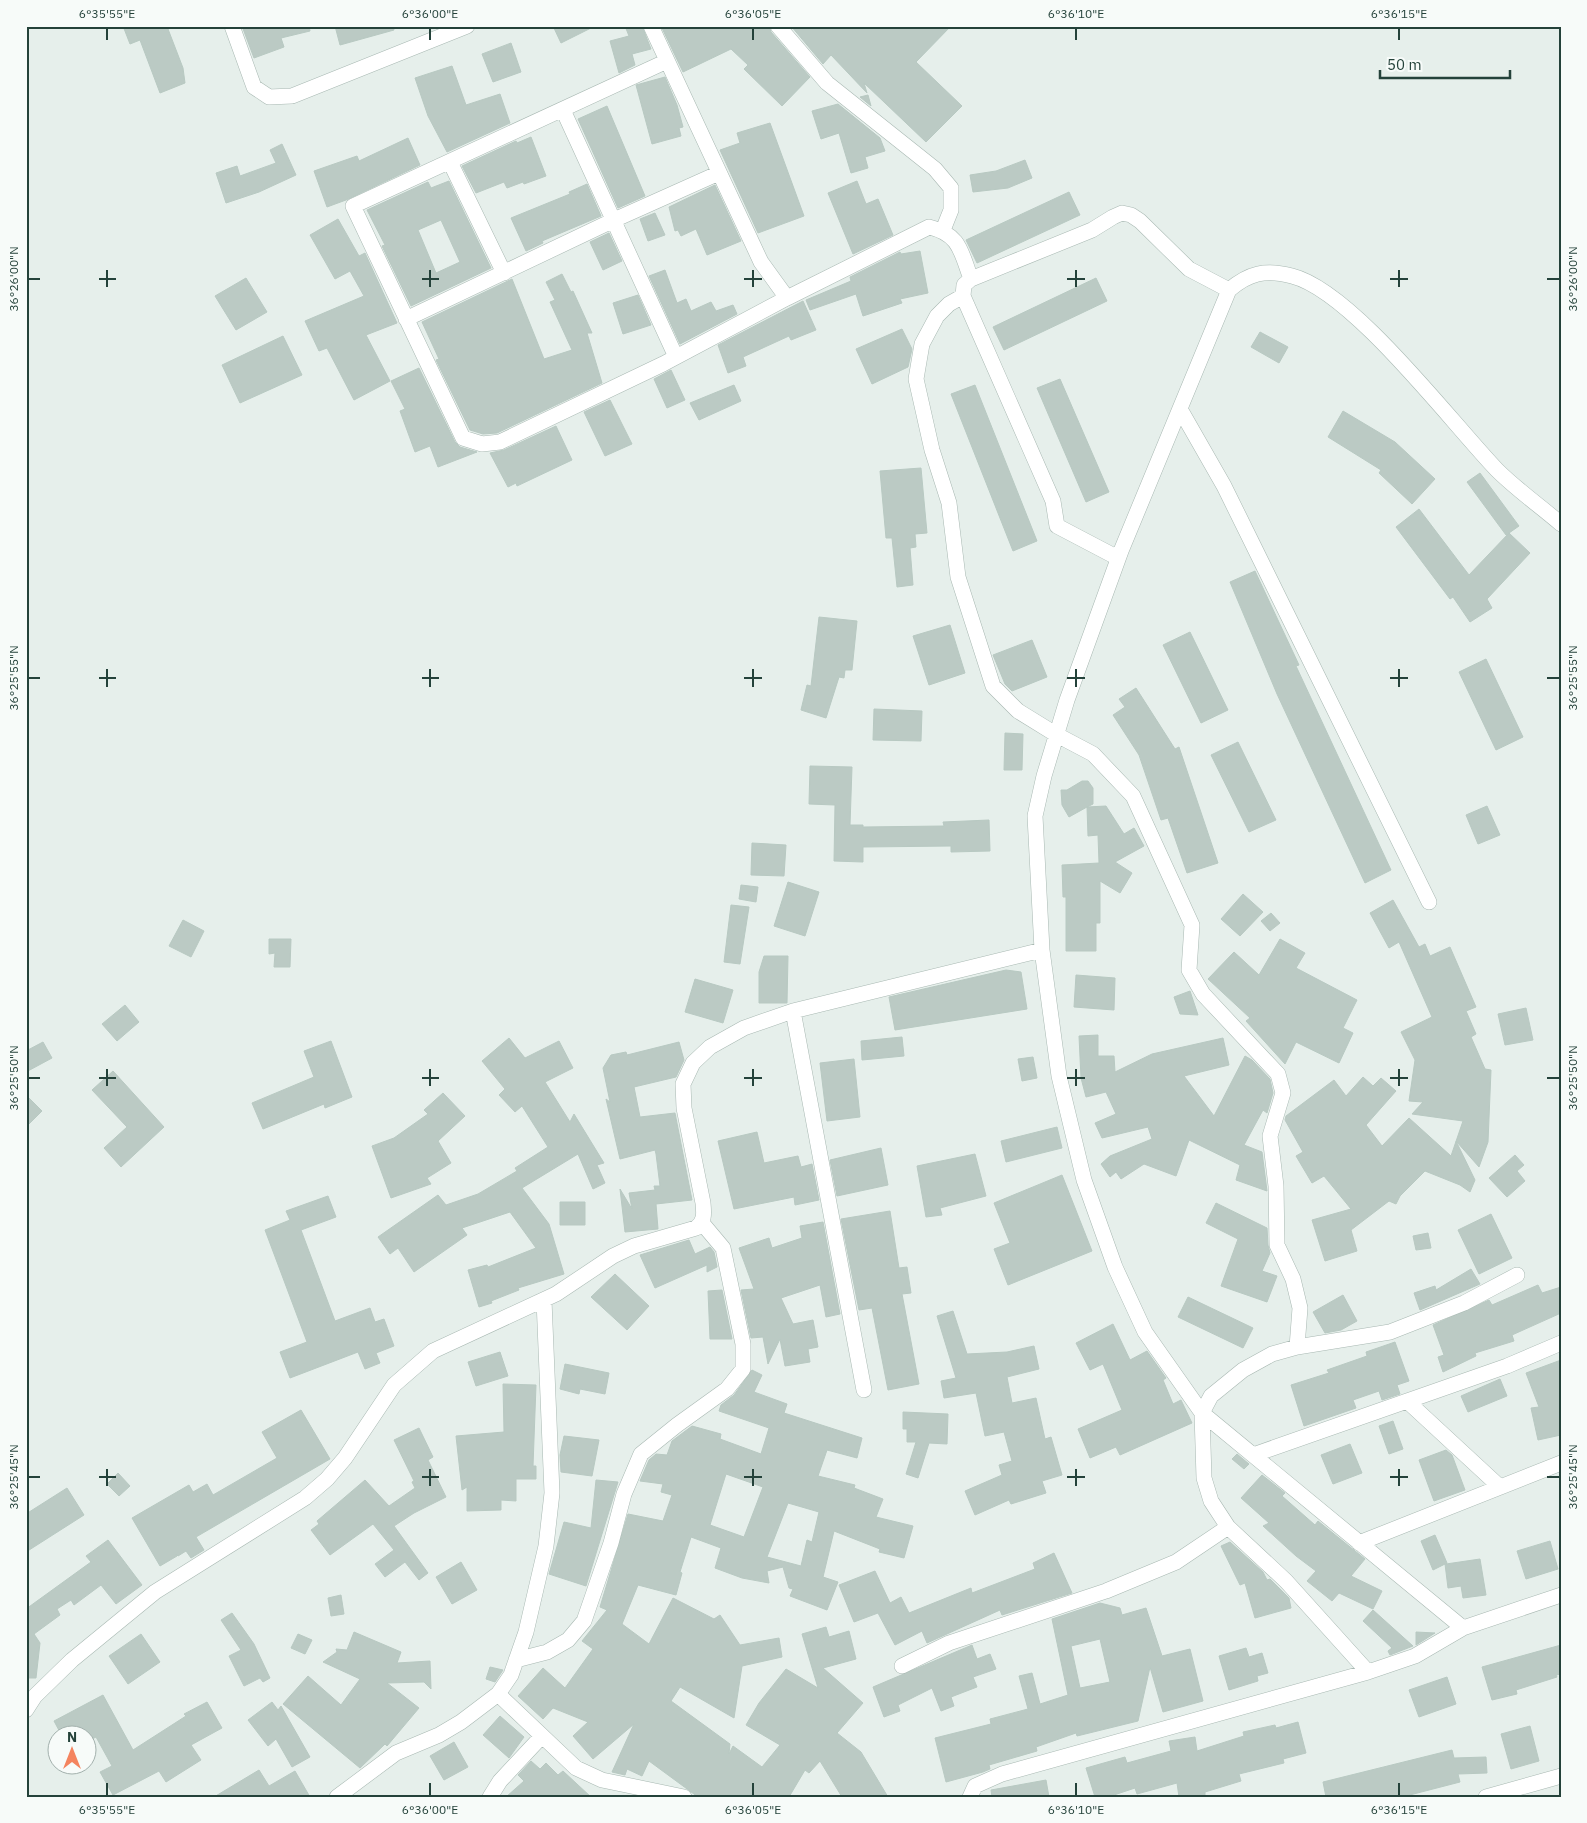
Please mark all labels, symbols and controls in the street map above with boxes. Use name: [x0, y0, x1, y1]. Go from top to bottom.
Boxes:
text: 6°35'55"E: [79, 6, 135, 21]
text: 6°36'00"E: [402, 6, 458, 21]
text: 6°36'05"E: [725, 6, 781, 21]
text: 6°36'10"E: [1048, 6, 1104, 21]
text: 6°36'15"E: [1371, 6, 1427, 21]
scale bar: [1380, 48, 1510, 80]
text: 50 m: [1387, 55, 1422, 74]
text: 36°26'00"N: [6, 246, 21, 312]
text: 36°26'00"N: [1565, 246, 1580, 312]
text: 36°25'55"N: [6, 645, 21, 711]
text: 36°25'55"N: [1565, 645, 1580, 711]
text: 36°25'50"N: [6, 1045, 21, 1111]
text: 36°25'50"N: [1565, 1045, 1580, 1111]
text: 36°25'45"N: [6, 1444, 21, 1510]
text: 36°25'45"N: [1565, 1444, 1580, 1510]
north arrow: [48, 1726, 98, 1776]
text: N: [67, 1728, 77, 1746]
text: 6°35'55"E: [79, 1802, 135, 1817]
text: 6°36'00"E: [402, 1802, 458, 1817]
text: 6°36'05"E: [725, 1802, 781, 1817]
text: 6°36'10"E: [1048, 1802, 1104, 1817]
text: 6°36'15"E: [1371, 1802, 1427, 1817]

